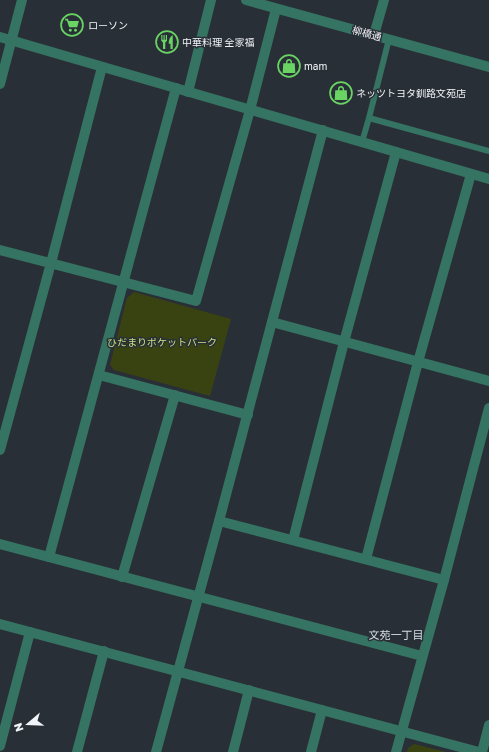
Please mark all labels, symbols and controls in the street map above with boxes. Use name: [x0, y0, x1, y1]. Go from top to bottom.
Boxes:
supermarket icon: ローソン: [59, 12, 85, 38]
place label: ローソン: [88, 19, 128, 31]
street label: 柳橋通: [351, 23, 383, 43]
restaurant icon: 中華料理 全家福: [154, 29, 180, 55]
place label: 中華料理 全家福: [182, 36, 255, 48]
shop icon: mam: [276, 53, 302, 79]
place label: mam: [304, 60, 328, 72]
shop icon: ネッツトヨタ釧路文苑店: [328, 80, 354, 106]
place label: ネッツトヨタ釧路文苑店: [356, 87, 466, 99]
park label: ひだまりポケットパーク: [107, 336, 217, 348]
district label: 文苑一丁目: [369, 628, 424, 641]
north arrow: [8, 704, 48, 744]
text: N: [11, 721, 26, 733]

